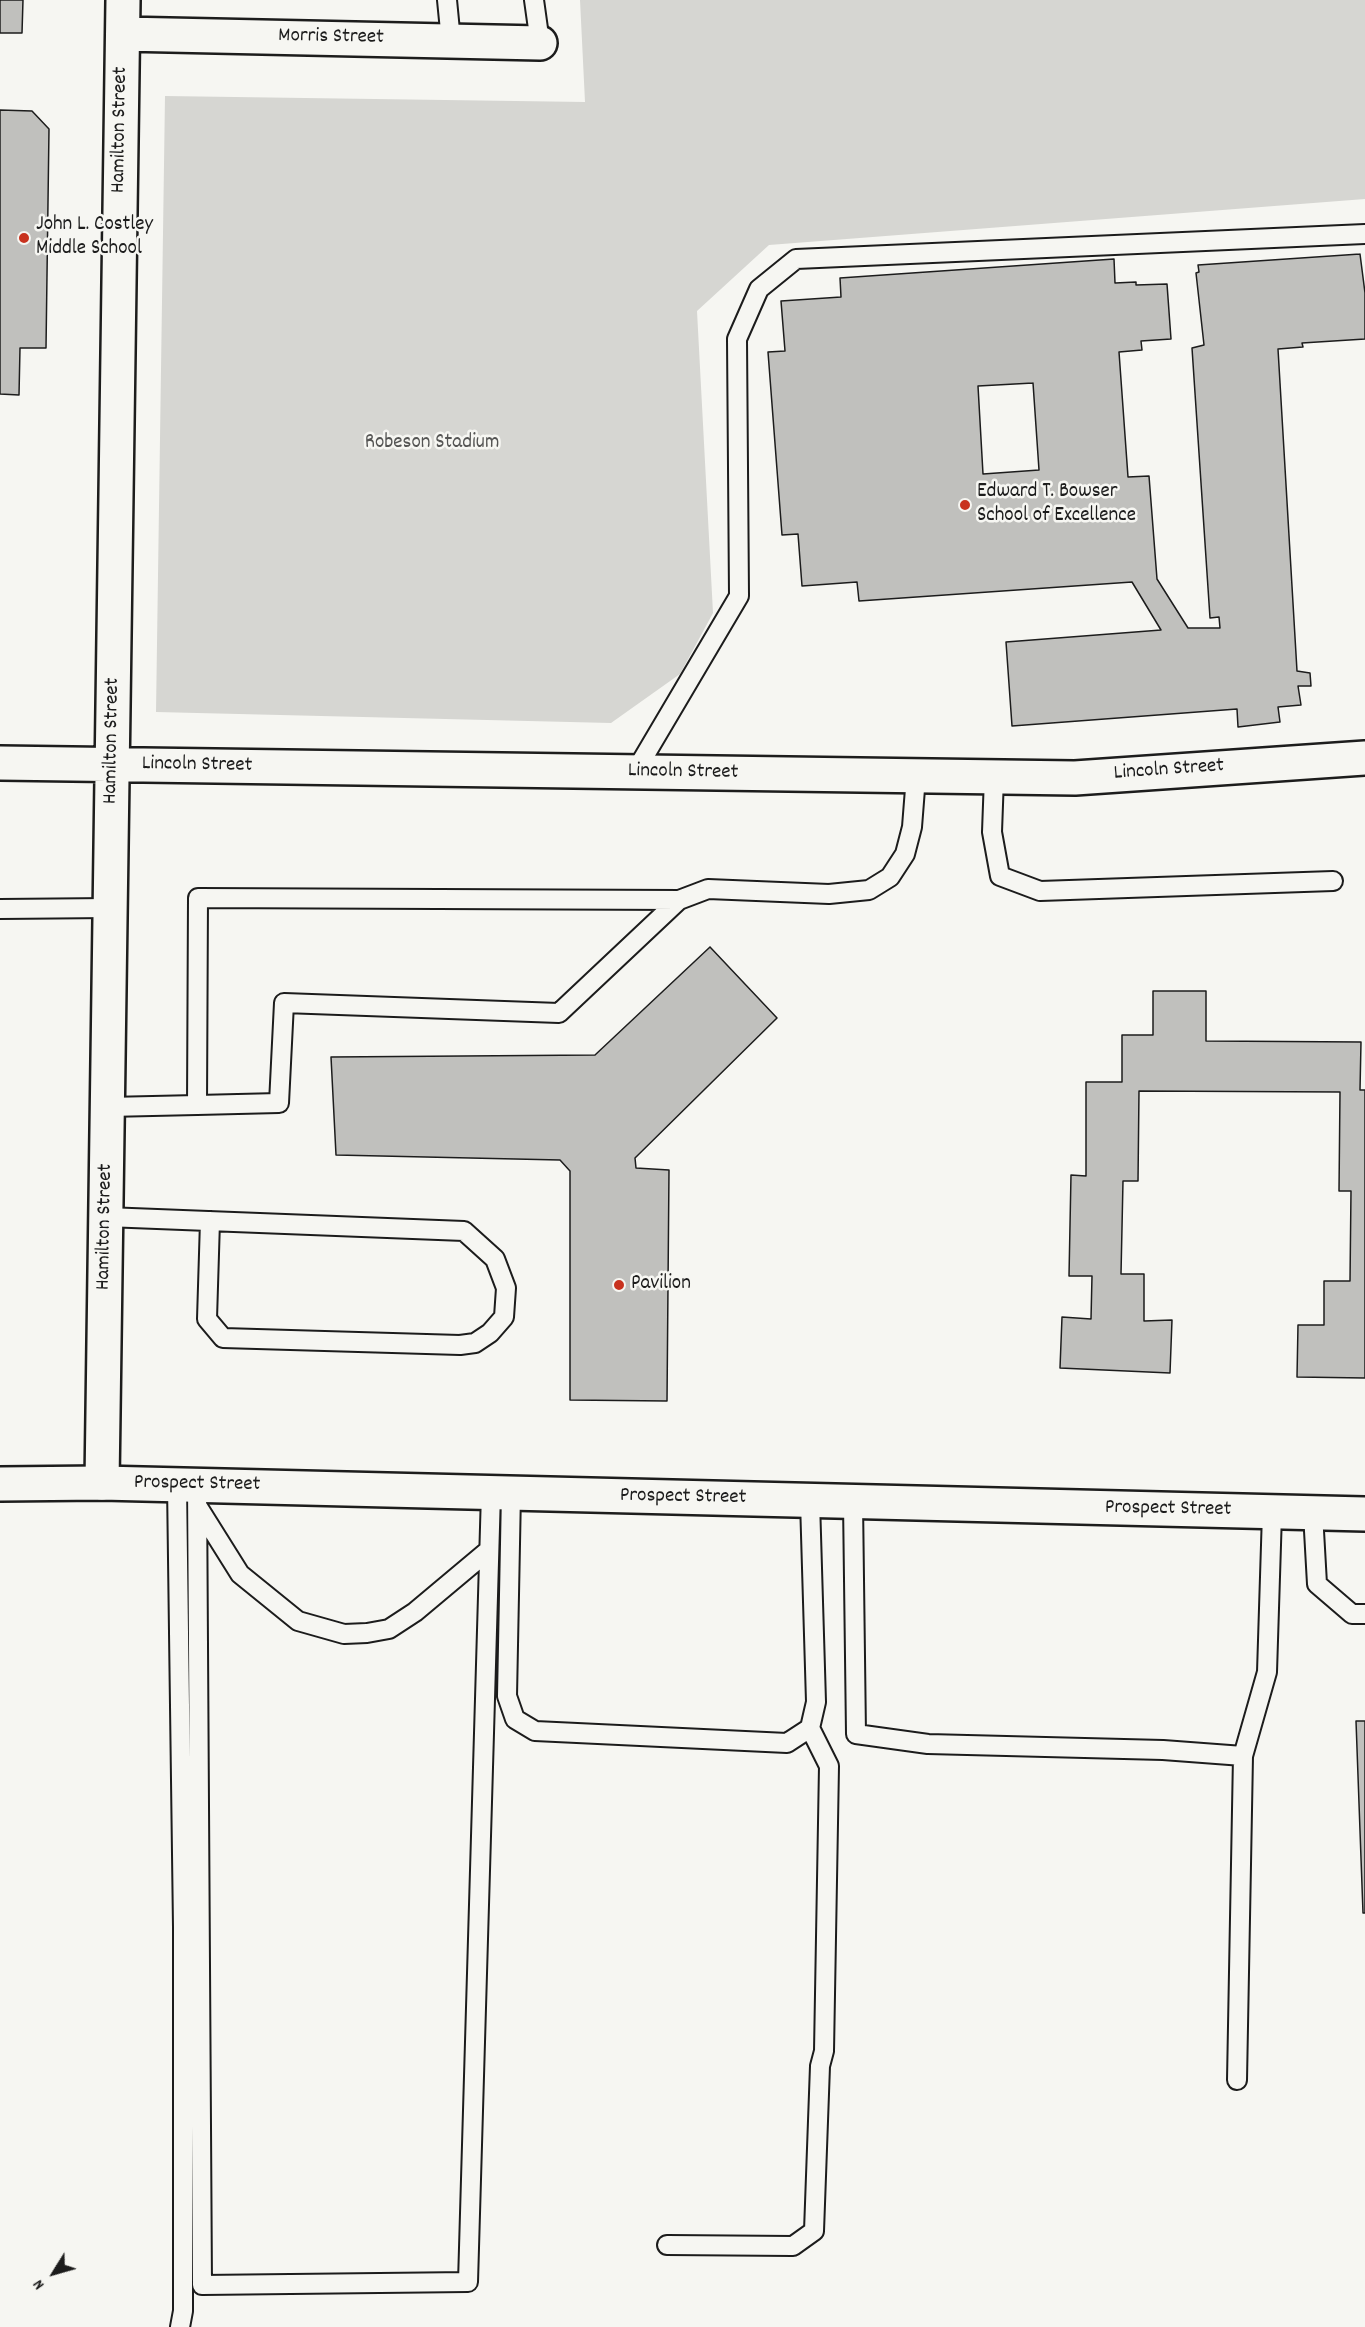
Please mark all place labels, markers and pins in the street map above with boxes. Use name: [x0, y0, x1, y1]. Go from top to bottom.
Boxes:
place label: John L. Costley Middle School: [36, 213, 153, 263]
marker: John L. Costley Middle School: [17, 231, 31, 245]
place label: Edward T. Bowser School of Excellence: [977, 480, 1136, 530]
marker: Edward T. Bowser School of Excellence: [958, 498, 972, 512]
place label: Pavilion: [631, 1272, 691, 1298]
marker: Pavilion: [612, 1278, 626, 1292]

